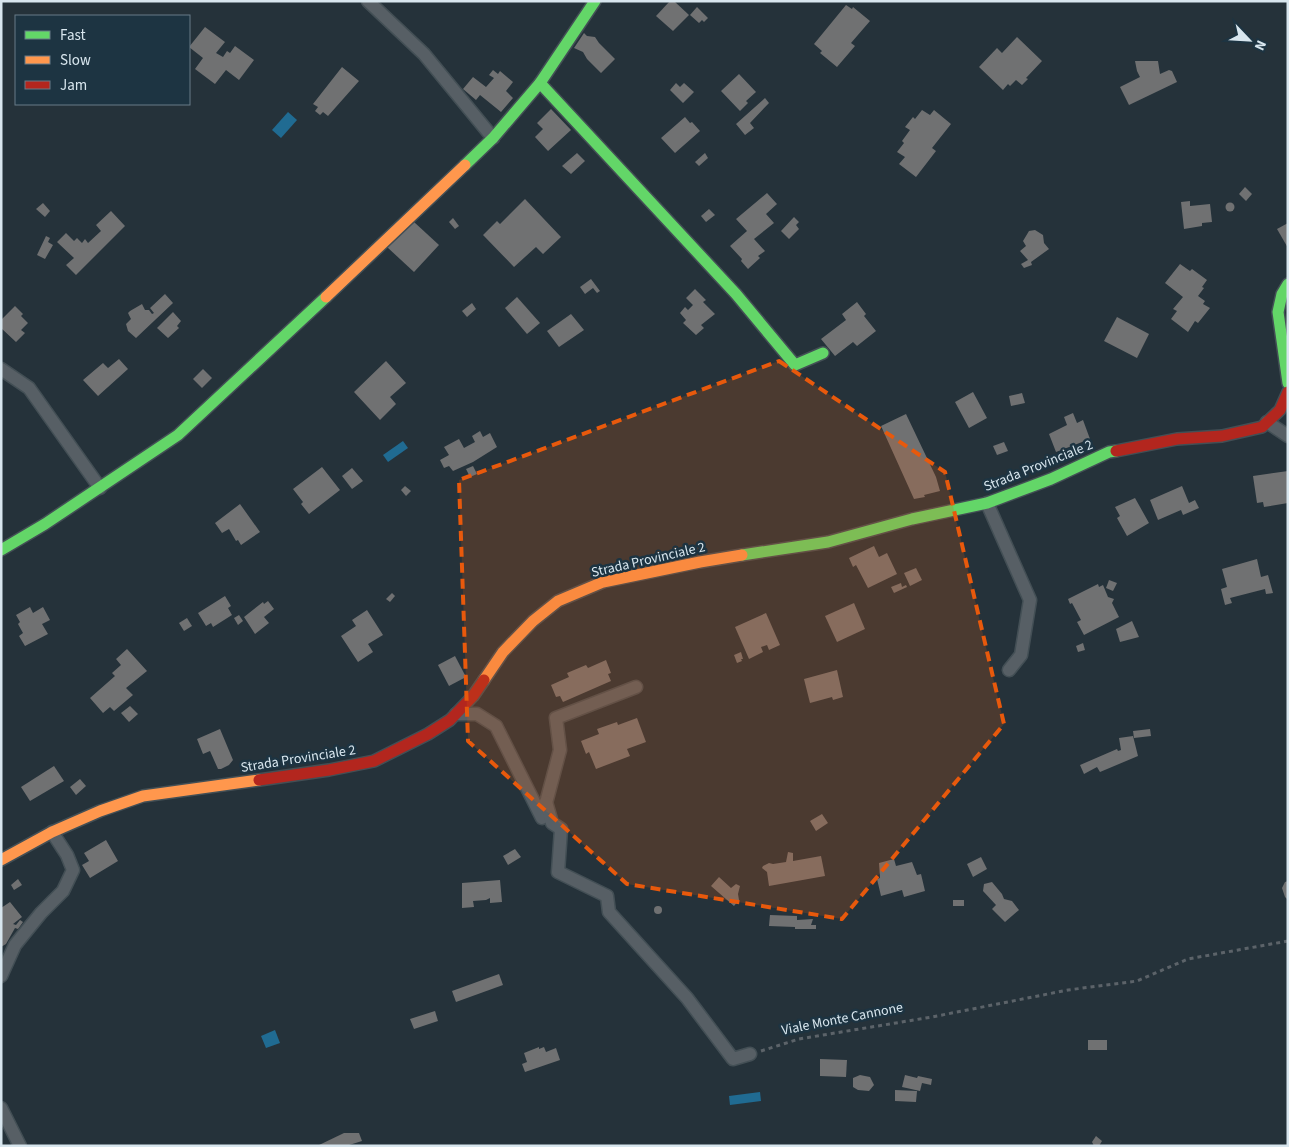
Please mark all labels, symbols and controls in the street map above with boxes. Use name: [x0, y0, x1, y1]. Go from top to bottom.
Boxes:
legend: [15, 15, 190, 105]
north arrow: [1224, 15, 1274, 65]
text: Fast: [60, 25, 86, 46]
text: N: [1249, 37, 1271, 54]
text: Slow: [60, 50, 91, 71]
text: Jam: [60, 75, 87, 96]
street label: Strada Provinciale 2: [981, 435, 1096, 497]
street label: Strada Provinciale 2: [589, 537, 707, 583]
street label: Strada Provinciale 2: [239, 740, 357, 778]
street label: Viale Monte Cannone: [780, 997, 905, 1041]

